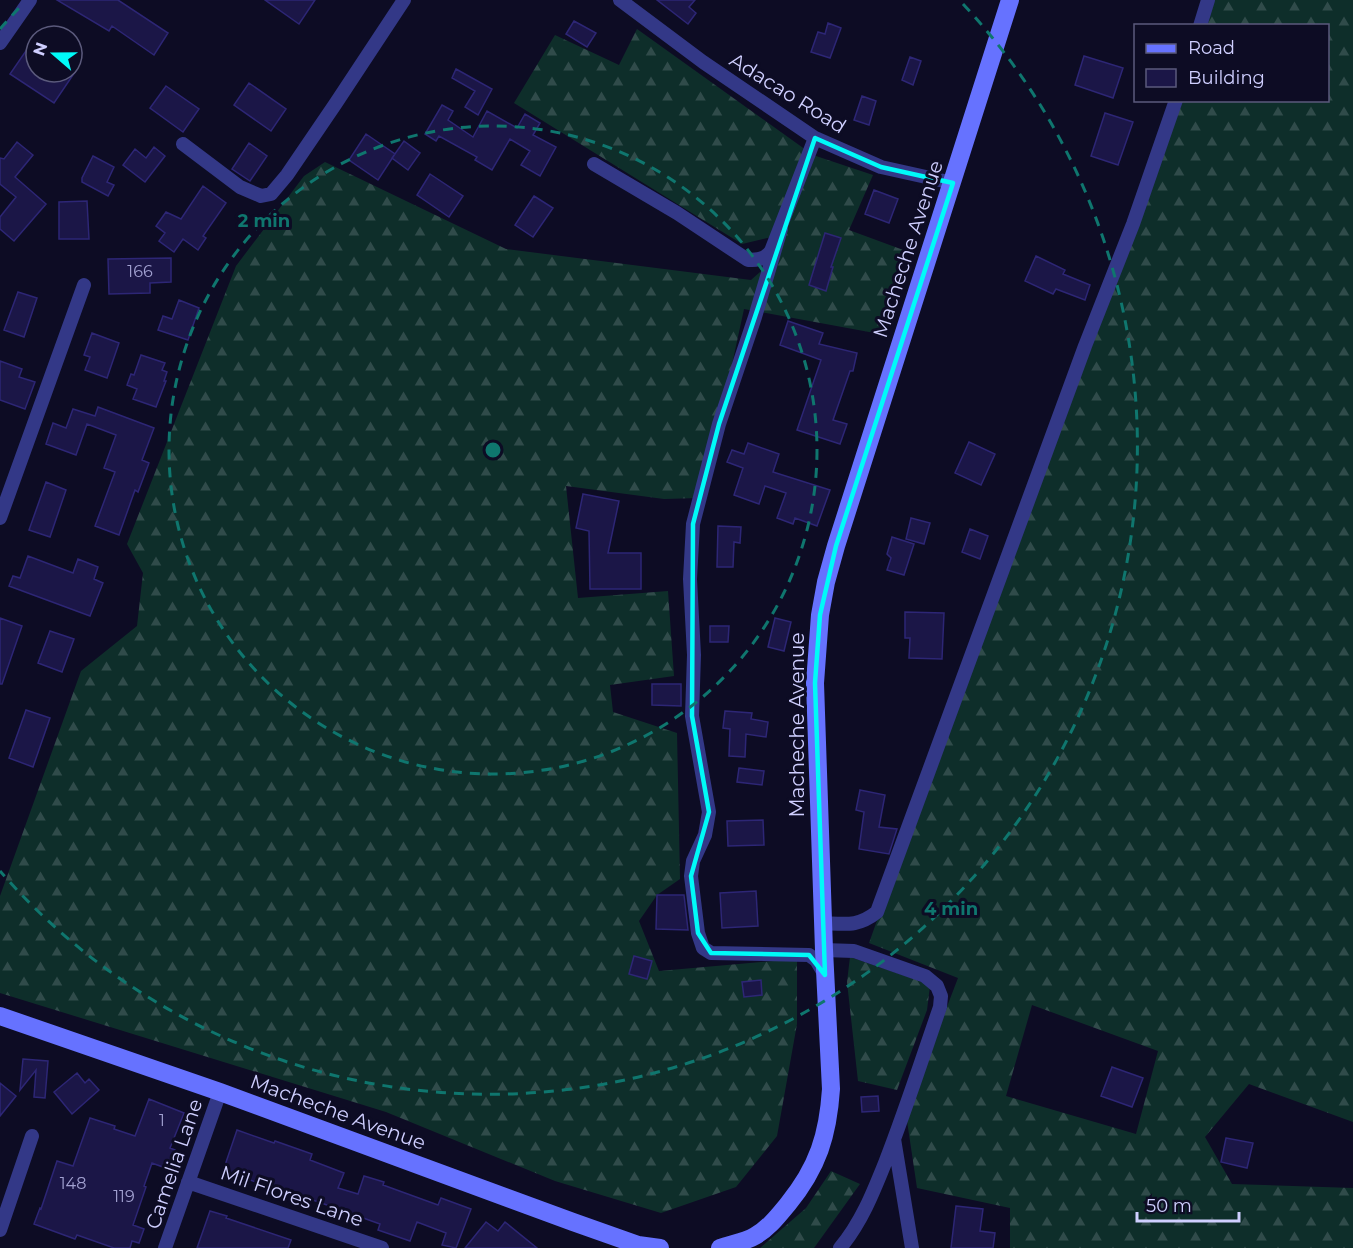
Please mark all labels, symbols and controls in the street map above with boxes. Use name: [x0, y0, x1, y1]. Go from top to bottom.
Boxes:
north arrow: [24, 24, 84, 84]
legend: [1134, 24, 1329, 102]
text: Road: [1188, 37, 1235, 59]
text: N: [29, 40, 52, 58]
street label: Adacao Road: [725, 48, 851, 138]
text: Building: [1188, 67, 1265, 89]
street label: Macheche Avenue: [868, 157, 948, 341]
text: 2 min: [238, 210, 290, 232]
house number: 166: [127, 262, 153, 281]
centre of rings: [483, 440, 503, 460]
street label: Macheche Avenue: [785, 632, 809, 818]
text: 4 min: [924, 898, 978, 920]
street label: Macheche Avenue: [247, 1069, 429, 1155]
street label: Camelia Lane: [140, 1096, 208, 1232]
house number: 1: [159, 1111, 165, 1130]
street label: Mil Flores Lane: [217, 1160, 367, 1232]
house number: 148: [60, 1174, 86, 1193]
scale bar: [1137, 1185, 1239, 1223]
house number: 119: [113, 1187, 135, 1206]
text: 50 m: [1146, 1195, 1192, 1217]

